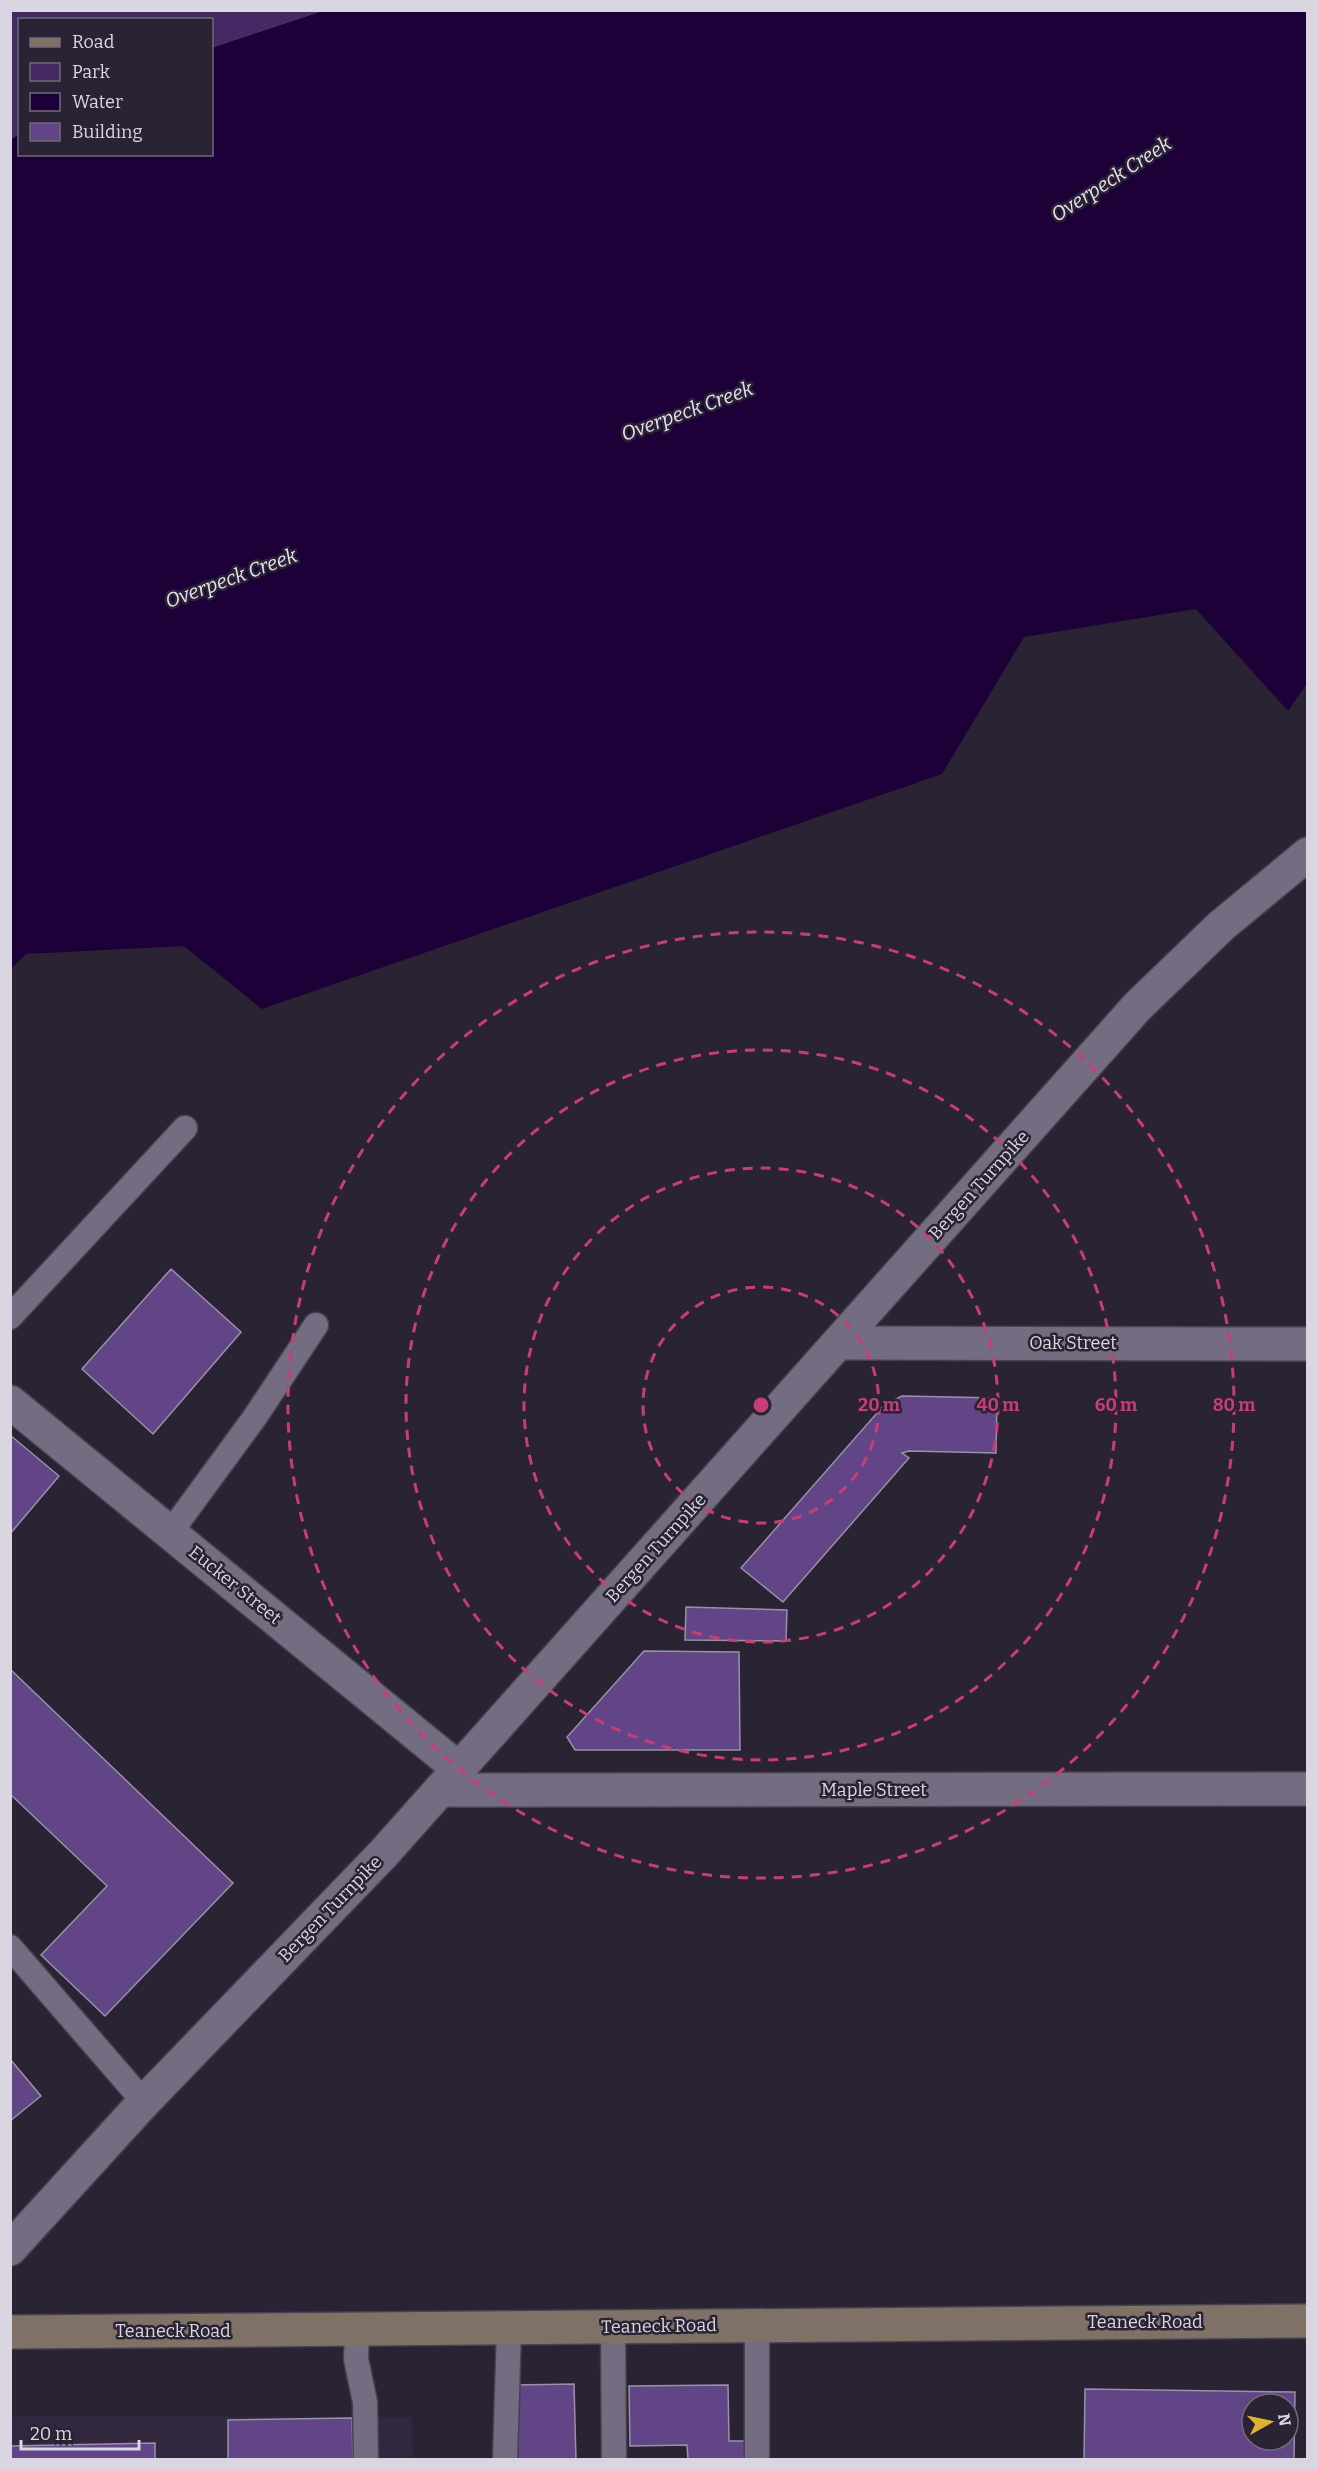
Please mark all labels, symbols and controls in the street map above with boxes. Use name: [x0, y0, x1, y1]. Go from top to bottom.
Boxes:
legend: [18, 18, 213, 156]
text: Road: [72, 31, 115, 53]
text: Park: [72, 61, 111, 83]
text: Water: [72, 91, 123, 113]
text: Building: [72, 121, 143, 143]
water label: Overpeck Creek: [1046, 131, 1176, 227]
water label: Overpeck Creek: [618, 376, 756, 446]
water label: Overpeck Creek: [162, 543, 300, 613]
street label: Bergen Turnpike: [924, 1126, 1034, 1244]
street label: Oak Street: [1029, 1332, 1117, 1354]
text: 20 m: [858, 1394, 900, 1416]
text: 40 m: [977, 1394, 1019, 1416]
text: 60 m: [1095, 1394, 1137, 1416]
text: 80 m: [1213, 1394, 1255, 1416]
centre of rings: [751, 1395, 771, 1415]
street label: Bergen Turnpike: [601, 1489, 711, 1607]
street label: Eucker Street: [184, 1541, 286, 1629]
street label: Maple Street: [821, 1779, 927, 1801]
street label: Bergen Turnpike: [274, 1851, 386, 1967]
street label: Teaneck Road: [1087, 2311, 1203, 2333]
street label: Teaneck Road: [601, 2314, 717, 2338]
street label: Teaneck Road: [115, 2320, 231, 2342]
north arrow: [1240, 2392, 1300, 2452]
text: N: [1274, 2412, 1295, 2427]
scale bar: [21, 2413, 140, 2451]
text: 20 m: [30, 2423, 72, 2445]

